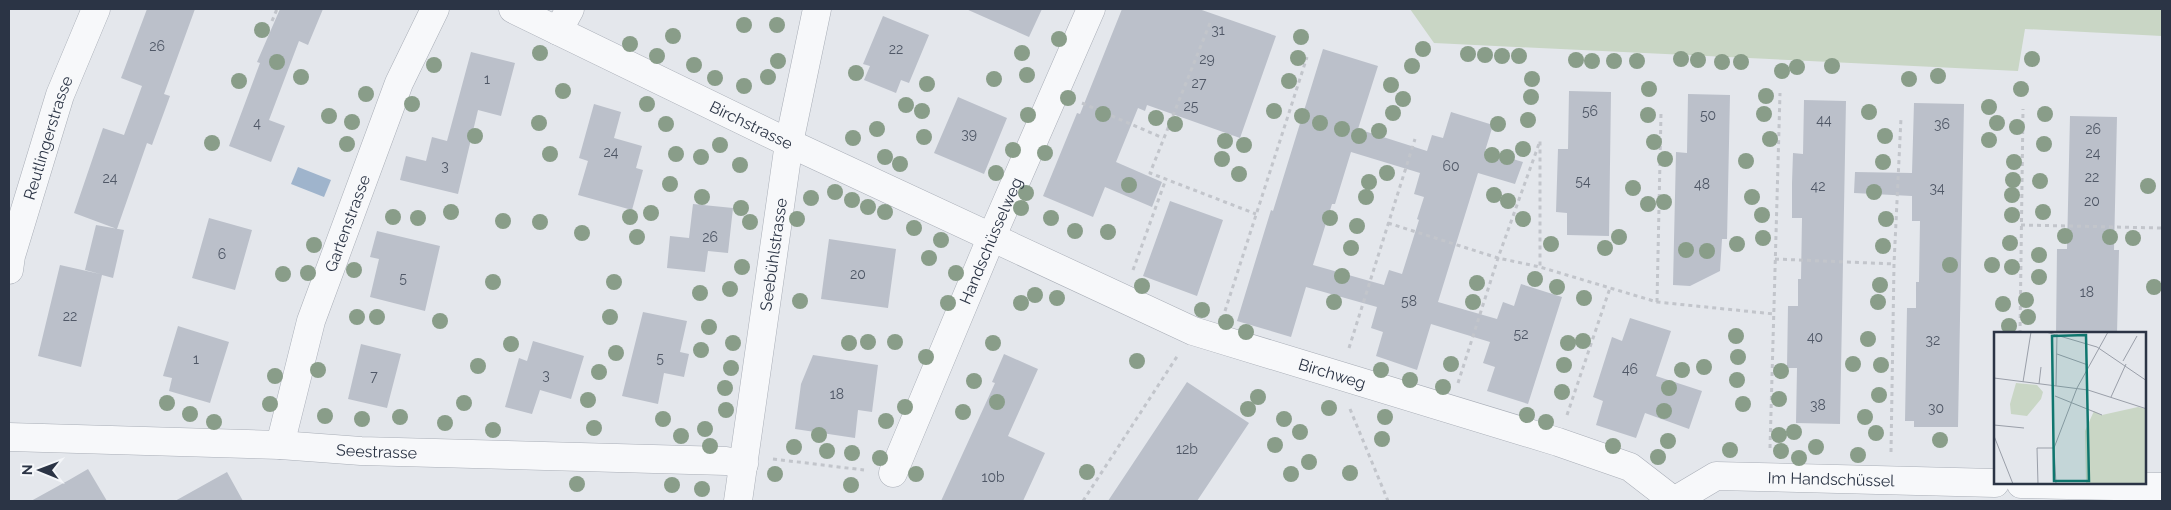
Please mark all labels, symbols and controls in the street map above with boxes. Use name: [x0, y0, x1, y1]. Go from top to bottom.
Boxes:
house number: 31: [1211, 22, 1225, 38]
house number: 26: [149, 38, 165, 54]
house number: 22: [889, 41, 903, 57]
house number: 29: [1199, 51, 1215, 67]
house number: 1: [484, 71, 490, 87]
street label: Reutlingerstrasse: [19, 73, 76, 202]
house number: 27: [1192, 75, 1207, 91]
street label: Birchstrasse: [707, 97, 796, 153]
house number: 25: [1184, 98, 1199, 114]
house number: 56: [1582, 103, 1598, 119]
house number: 50: [1700, 107, 1716, 123]
house number: 44: [1816, 112, 1832, 128]
house number: 4: [253, 115, 261, 131]
house number: 36: [1934, 116, 1950, 132]
house number: 26: [2085, 121, 2101, 137]
house number: 39: [961, 126, 977, 142]
house number: 24: [604, 144, 619, 160]
house number: 24: [2086, 145, 2101, 161]
house number: 3: [441, 158, 449, 174]
house number: 60: [1442, 158, 1460, 174]
house number: 22: [2085, 169, 2099, 185]
house number: 24: [103, 170, 118, 186]
street label: Gartenstrasse: [321, 172, 374, 274]
house number: 54: [1575, 173, 1591, 189]
street label: Handschüsselweg: [955, 174, 1026, 307]
house number: 48: [1694, 176, 1710, 192]
house number: 42: [1811, 178, 1825, 194]
house number: 34: [1929, 180, 1945, 196]
house number: 20: [2084, 193, 2100, 209]
street label: Seebühlstrasse: [756, 197, 791, 312]
house number: 26: [702, 229, 718, 245]
house number: 6: [218, 246, 226, 262]
house number: 20: [850, 266, 866, 282]
house number: 5: [399, 270, 407, 286]
house number: 18: [2080, 284, 2094, 300]
house number: 58: [1401, 293, 1417, 309]
house number: 22: [63, 308, 77, 324]
house number: 52: [1514, 326, 1528, 342]
house number: 40: [1807, 329, 1823, 345]
house number: 32: [1926, 332, 1940, 348]
inset map: [1994, 332, 2146, 485]
house number: 5: [656, 350, 664, 366]
house number: 1: [193, 351, 199, 367]
street label: Birchweg: [1296, 354, 1368, 393]
house number: 46: [1622, 361, 1638, 377]
house number: 3: [542, 367, 550, 383]
house number: 7: [370, 368, 378, 384]
house number: 18: [830, 386, 844, 402]
house number: 38: [1810, 397, 1826, 413]
house number: 30: [1928, 400, 1944, 416]
street label: Seestrasse: [336, 440, 417, 462]
house number: 12b: [1176, 441, 1198, 457]
north arrow: [15, 445, 65, 495]
text: N: [19, 464, 35, 475]
street label: Im Handschüssel: [1767, 468, 1896, 490]
house number: 10b: [981, 469, 1005, 485]

